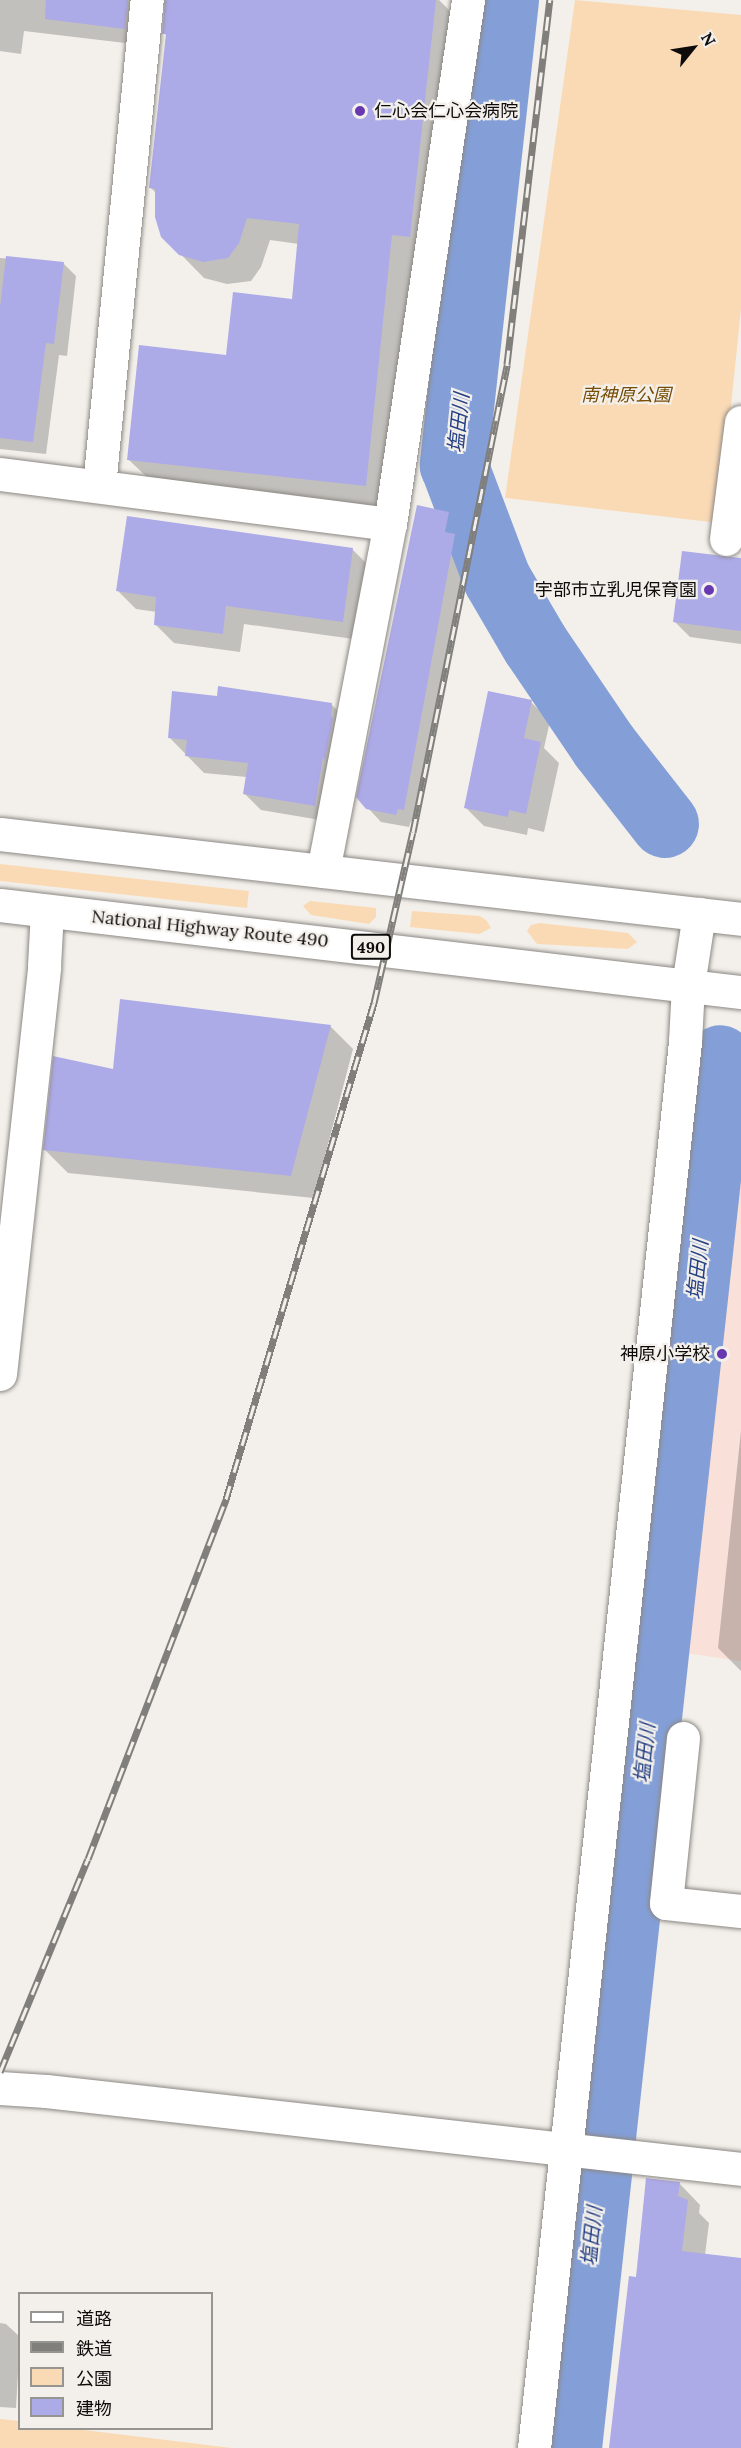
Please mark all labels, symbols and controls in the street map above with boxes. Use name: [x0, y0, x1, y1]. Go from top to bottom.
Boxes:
north arrow: [663, 18, 723, 78]
text: N: [697, 29, 720, 49]
place label: 仁心会仁心会病院: [374, 100, 518, 122]
marker: 仁心会仁心会病院: [351, 102, 369, 120]
park label: 南神原公園: [581, 384, 671, 406]
water label: 塩田川: [443, 392, 473, 454]
place label: 宇部市立乳児保育園: [535, 579, 697, 601]
marker: 宇部市立乳児保育園: [702, 583, 716, 597]
street label: National Highway Route 490: [90, 906, 330, 952]
road number: 490: [350, 934, 392, 960]
water label: 塩田川: [682, 1239, 712, 1301]
place label: 神原小学校: [620, 1343, 710, 1365]
marker: 神原小学校: [715, 1347, 729, 1361]
water label: 塩田川: [629, 1722, 659, 1784]
water label: 塩田川: [576, 2205, 606, 2267]
legend: [18, 2292, 213, 2430]
text: 道路: [76, 2307, 112, 2330]
text: 鉄道: [76, 2337, 112, 2360]
text: 公園: [76, 2367, 112, 2390]
text: 建物: [76, 2397, 112, 2420]

